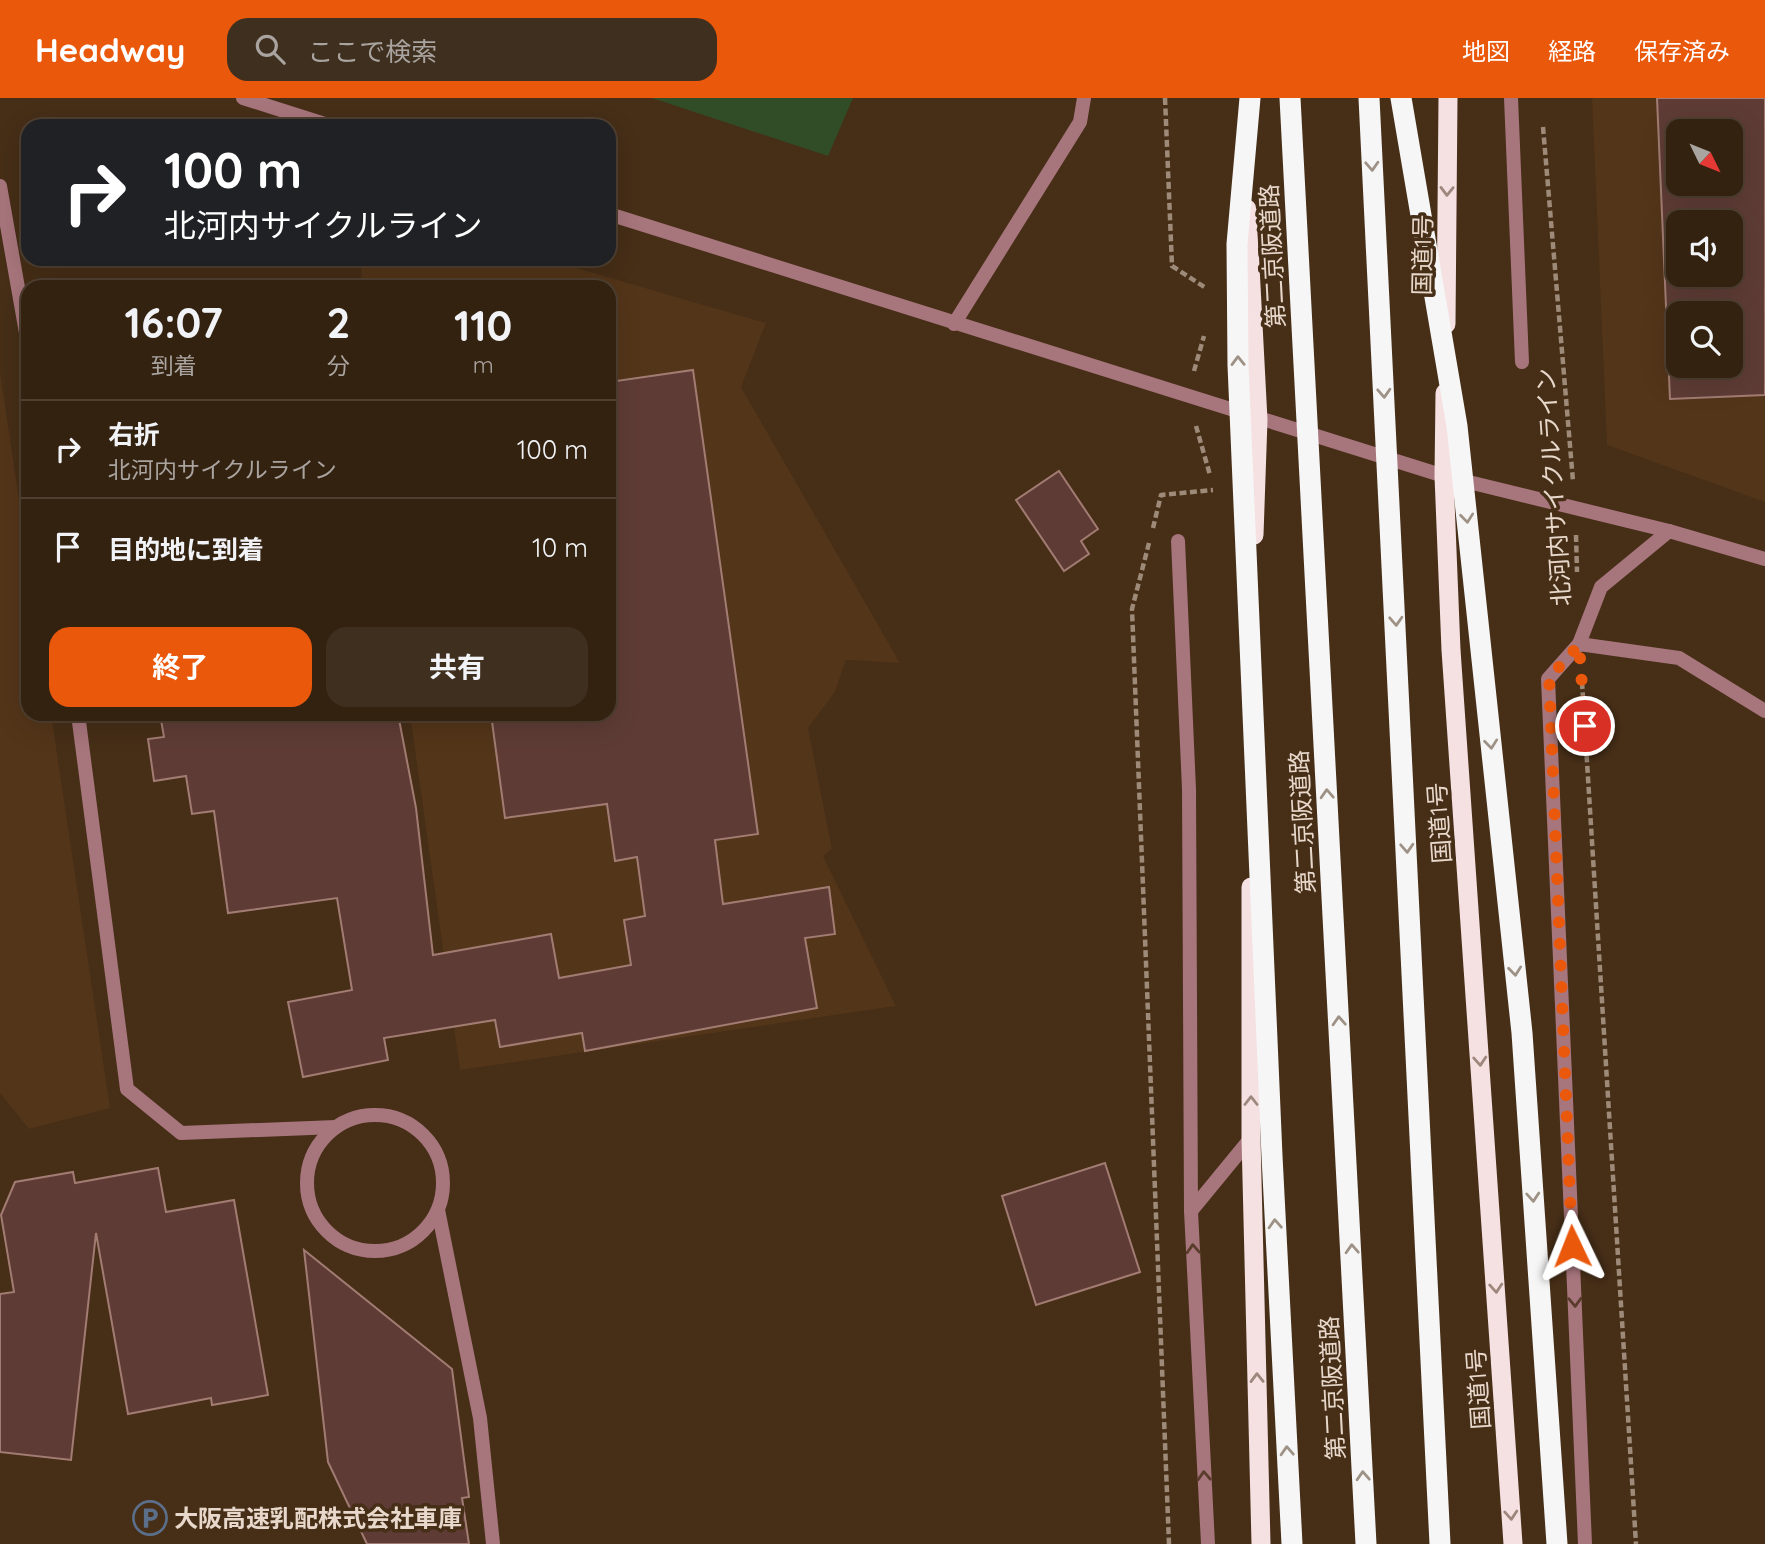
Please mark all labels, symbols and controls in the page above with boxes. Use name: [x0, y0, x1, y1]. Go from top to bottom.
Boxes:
search box: [227, 18, 717, 81]
text: Headway: [35, 29, 185, 70]
icon: search: [251, 30, 289, 68]
text: ここで検索: [307, 35, 437, 68]
text: 地図: [1462, 36, 1510, 66]
text: 経路: [1548, 36, 1596, 66]
text: 保存済み: [1634, 36, 1730, 66]
north arrow: [1666, 119, 1743, 196]
map controls: [1666, 119, 1743, 378]
text: 100 m: [164, 139, 302, 200]
icon: right: [49, 147, 140, 238]
one-way arrow: [1365, 161, 1380, 172]
street label: 第二京阪道路: [1253, 183, 1291, 329]
one-way arrow: [1439, 186, 1455, 196]
text: 北河内サイクルライン: [164, 205, 482, 245]
button: sound: [1666, 210, 1743, 287]
street label: 国道1号: [1406, 214, 1438, 296]
text: 16:07: [125, 296, 223, 349]
text: 2: [326, 296, 350, 349]
text: 110: [454, 299, 512, 352]
button: search: [1666, 301, 1743, 378]
text: m: [473, 350, 494, 379]
text: 到着: [151, 351, 197, 380]
text: 分: [327, 351, 350, 380]
one-way arrow: [1230, 355, 1246, 365]
street label: 北河内サイクルライン: [1530, 367, 1576, 607]
one-way arrow: [1377, 388, 1392, 399]
text: 右折: [108, 418, 160, 451]
icon: right: [49, 430, 87, 468]
text: 100 m: [517, 433, 588, 466]
text: 北河内サイクルライン: [108, 455, 337, 484]
one-way arrow: [1459, 512, 1474, 524]
icon: arrive: [49, 528, 87, 566]
text: 10 m: [532, 531, 588, 564]
text: 目的地に到着: [108, 533, 264, 566]
one-way arrow: [1389, 615, 1404, 626]
button: 終了: [49, 627, 312, 707]
button: 共有: [326, 627, 588, 707]
pin: [1555, 696, 1615, 756]
icon: arrive: [1566, 707, 1604, 745]
one-way arrow: [1483, 739, 1498, 750]
street label: 第二京阪道路: [1283, 749, 1321, 895]
street label: 国道1号: [1421, 782, 1457, 864]
one-way arrow: [1320, 789, 1335, 800]
one-way arrow: [1400, 843, 1415, 854]
one-way arrow: [1508, 965, 1523, 976]
one-way arrow: [1332, 1016, 1347, 1027]
one-way arrow: [1472, 1055, 1487, 1066]
one-way arrow: [1243, 1096, 1259, 1106]
one-way arrow: [1526, 1192, 1541, 1203]
position arrow: [1535, 1209, 1609, 1283]
one-way arrow: [1268, 1218, 1283, 1229]
one-way arrow: [1186, 1243, 1201, 1254]
one-way arrow: [1344, 1243, 1359, 1254]
one-way arrow: [1488, 1282, 1503, 1293]
one-way arrow: [1567, 1296, 1582, 1307]
street label: 第二京阪道路: [1313, 1315, 1351, 1461]
street label: 国道1号: [1460, 1348, 1496, 1430]
one-way arrow: [1249, 1372, 1265, 1383]
one-way arrow: [1280, 1446, 1295, 1457]
one-way arrow: [1197, 1470, 1212, 1481]
one-way arrow: [1356, 1470, 1371, 1481]
parking icon: 大阪高速乳配株式会社車庫: [131, 1499, 169, 1537]
place label: 大阪高速乳配株式会社車庫: [174, 1503, 462, 1533]
one-way arrow: [1504, 1509, 1519, 1520]

